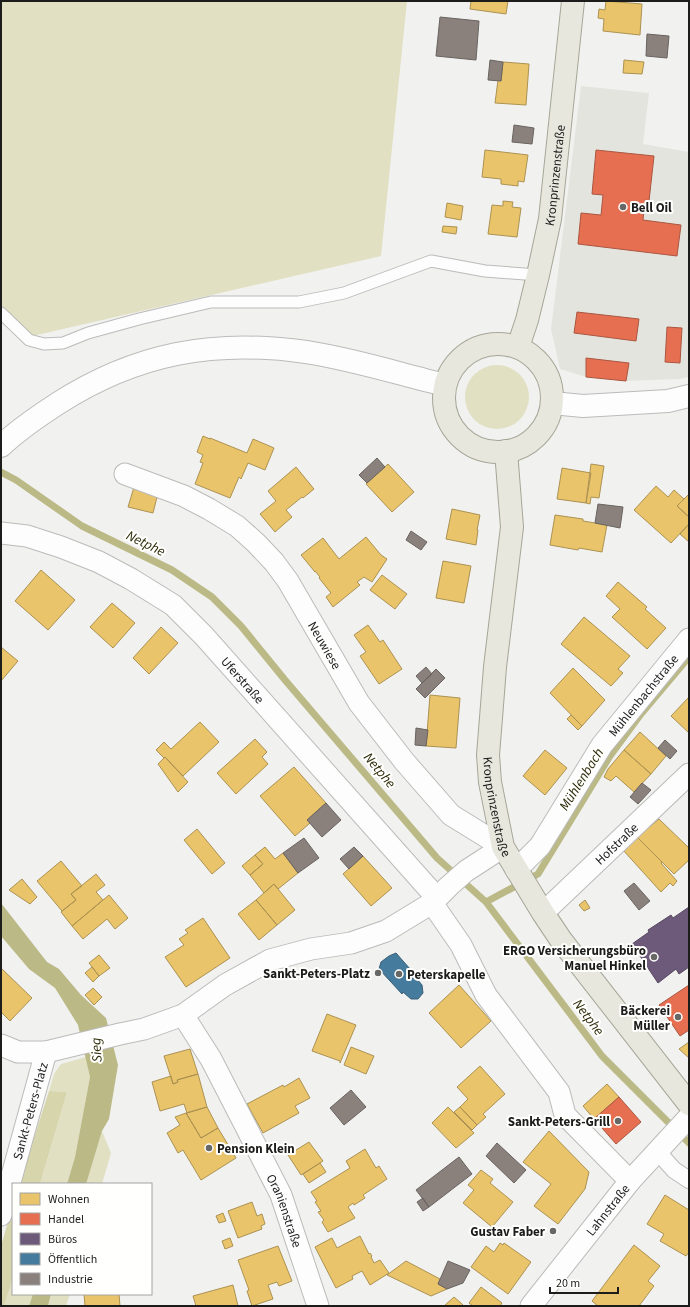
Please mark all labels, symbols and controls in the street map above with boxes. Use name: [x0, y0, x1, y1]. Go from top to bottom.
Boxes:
street label: Kronprinzenstraße: [541, 124, 570, 228]
place label: Bell Oil: [631, 199, 672, 217]
marker: Bell Oil: [618, 202, 628, 212]
water label: Netphe: [123, 526, 169, 562]
street label: Neuwiese: [303, 618, 345, 673]
street label: Mühlenbachstraße: [605, 651, 683, 741]
street label: Uferstraße: [217, 653, 268, 708]
water label: Mühlenbach: [555, 744, 609, 815]
water label: Netphe: [358, 748, 400, 793]
street label: Kronprinzenstraße: [478, 756, 515, 861]
street label: Hofstraße: [591, 819, 642, 869]
place label: ERGO Versicherungsbüro Manuel Hinkel: [503, 942, 646, 975]
marker: ERGO Versicherungsbüro Manuel Hinkel: [649, 952, 659, 962]
place label: Sankt-Peters-Platz: [263, 965, 370, 983]
place label: Peterskapelle: [407, 966, 486, 984]
marker: Sankt-Peters-Platz: [373, 968, 383, 978]
marker: Peterskapelle: [394, 969, 404, 979]
water label: Netphe: [568, 995, 609, 1040]
place label: Bäckerei Müller: [620, 1002, 671, 1035]
marker: Bäckerei Müller: [673, 1012, 683, 1022]
water label: Sieg: [86, 1037, 108, 1063]
street label: Sankt-Peters-Platz: [9, 1060, 53, 1162]
place label: Sankt-Peters-Grill: [508, 1113, 610, 1131]
marker: Sankt-Peters-Grill: [613, 1116, 623, 1126]
place label: Pension Klein: [217, 1140, 295, 1158]
marker: Pension Klein: [204, 1143, 214, 1153]
street label: Oranienstraße: [262, 1171, 306, 1250]
street label: Lahnstraße: [582, 1181, 634, 1240]
legend: [12, 1183, 152, 1295]
text: Wohnen: [48, 1191, 90, 1208]
text: Handel: [48, 1211, 84, 1228]
place label: Gustav Faber: [470, 1223, 546, 1241]
marker: Gustav Faber: [548, 1226, 558, 1236]
text: Büros: [48, 1231, 77, 1248]
text: Öffentlich: [48, 1251, 97, 1268]
scale bar: [550, 1269, 618, 1295]
text: Industrie: [48, 1271, 93, 1288]
text: 20 m: [556, 1275, 580, 1292]

